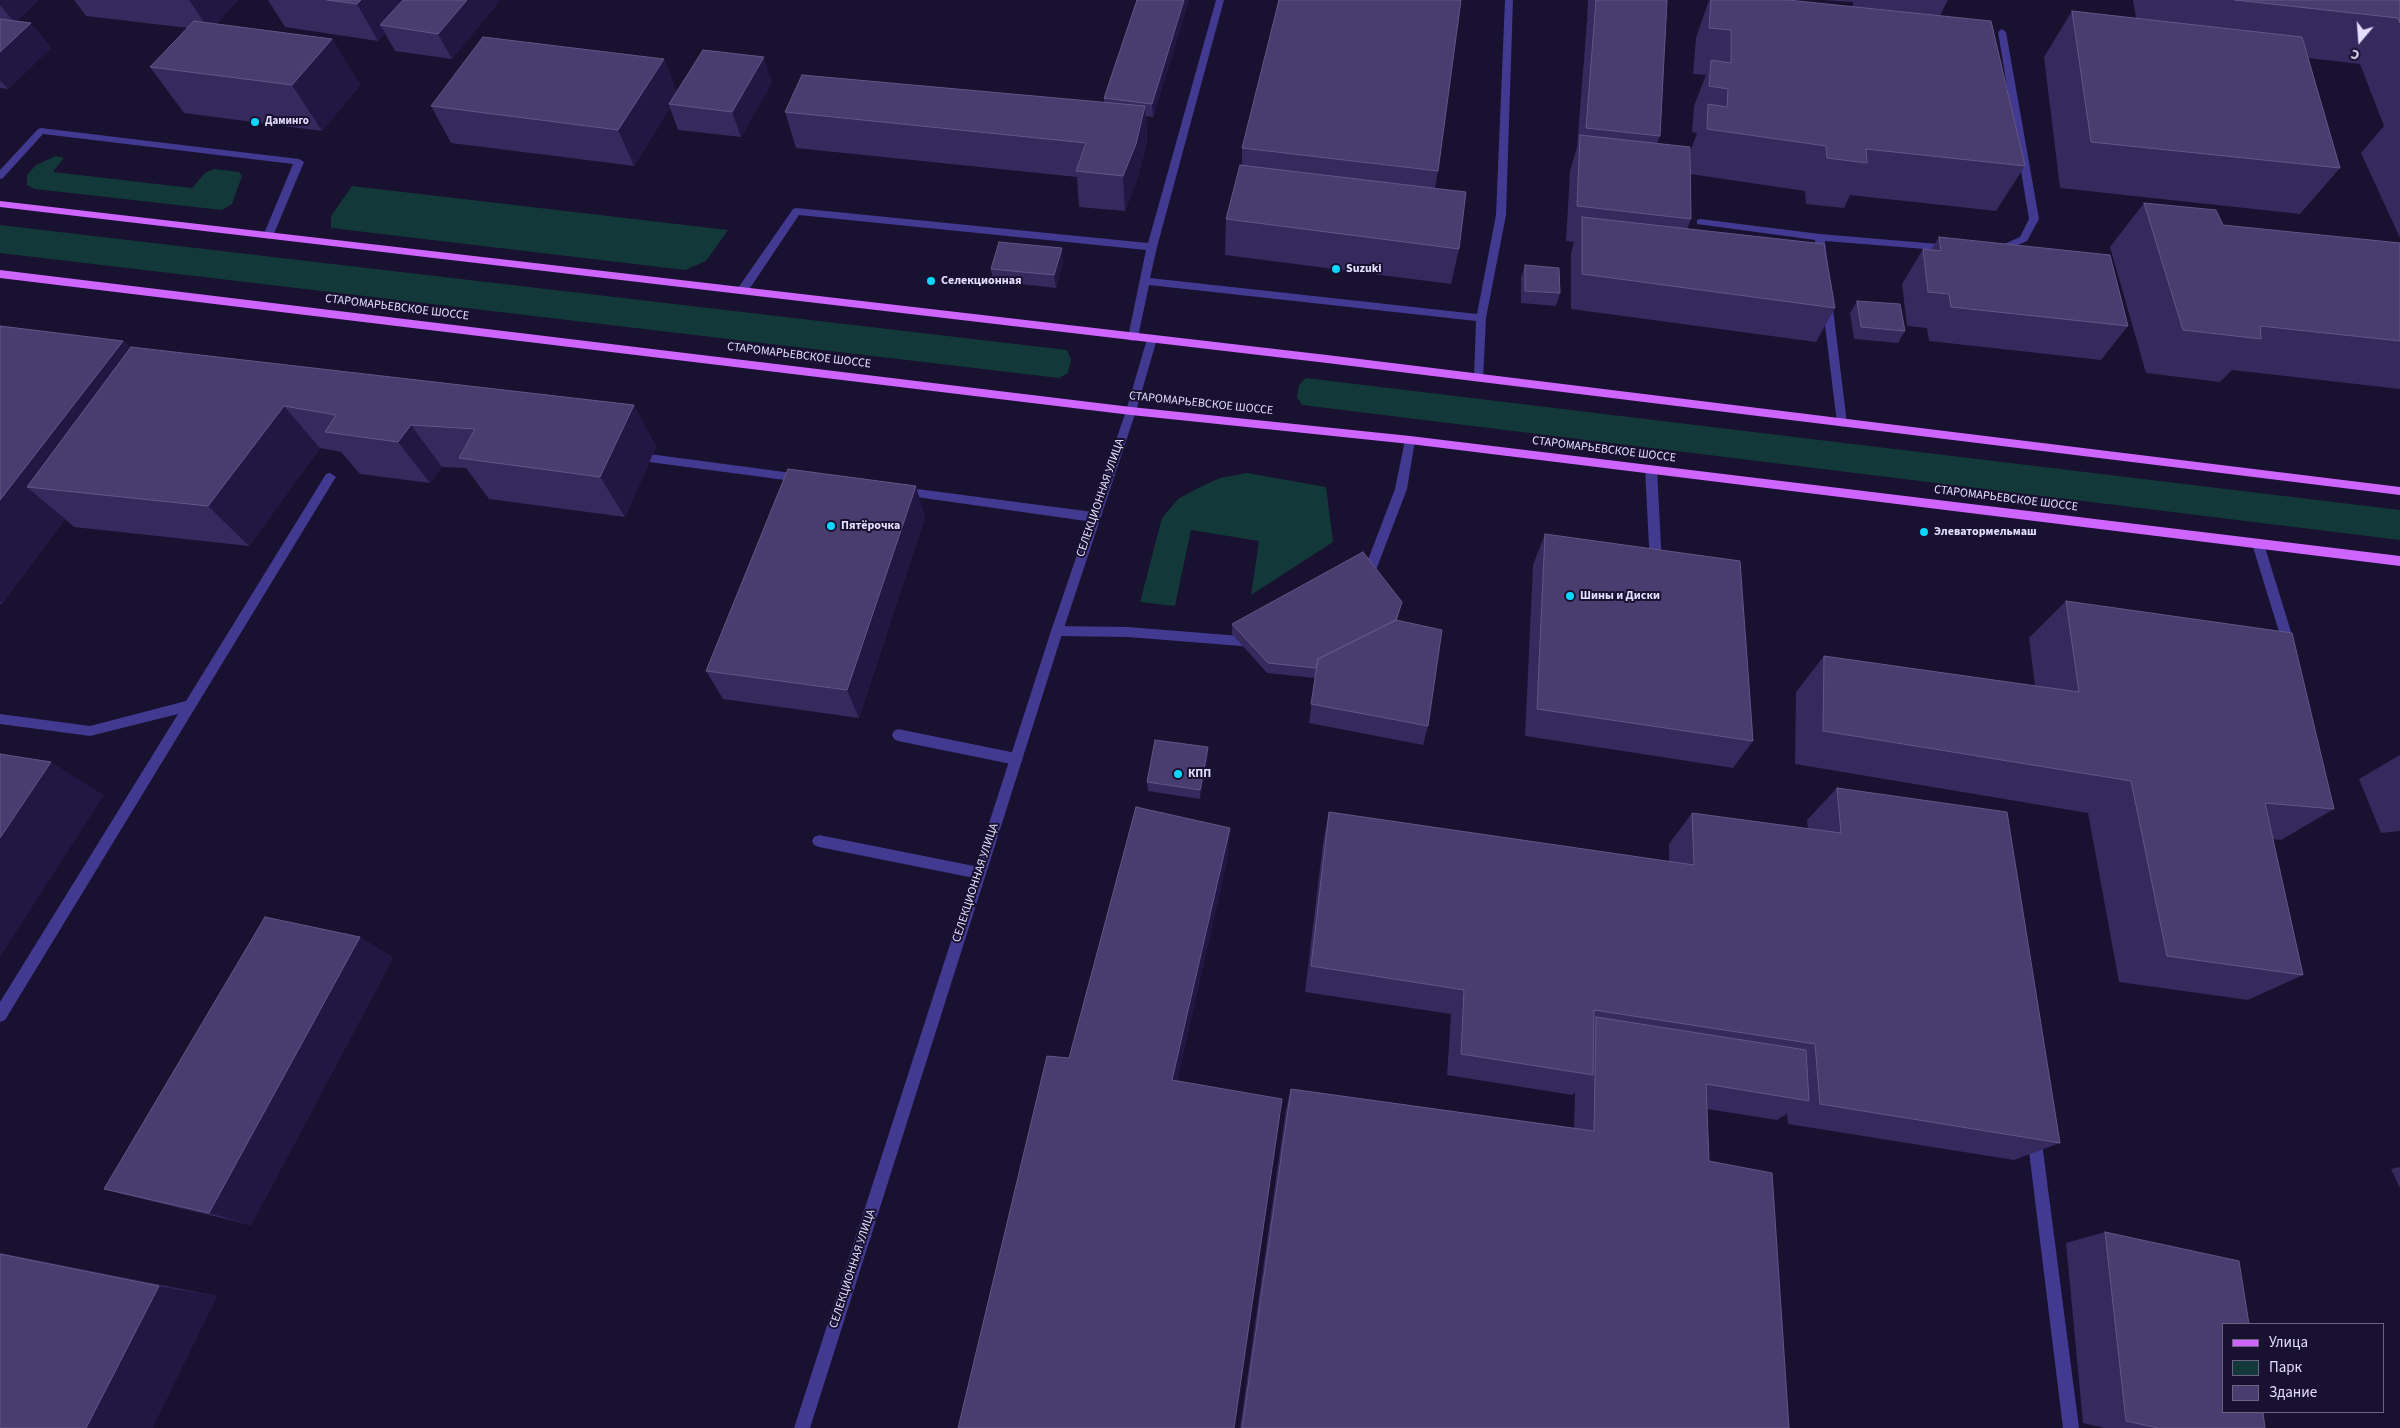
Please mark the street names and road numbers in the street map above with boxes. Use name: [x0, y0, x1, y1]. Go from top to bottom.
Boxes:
street label: СТАРОМАРЬЕВСКОЕ ШОССЕ: [324, 292, 470, 324]
street label: СТАРОМАРЬЕВСКОЕ ШОССЕ: [726, 340, 872, 372]
street label: СТАРОМАРЬЕВСКОЕ ШОССЕ: [1128, 389, 1274, 419]
street label: СТАРОМАРЬЕВСКОЕ ШОССЕ: [1531, 434, 1677, 466]
street label: СЕЛЕКЦИОННАЯ УЛИЦА: [1074, 437, 1128, 559]
street label: СТАРОМАРЬЕВСКОЕ ШОССЕ: [1933, 483, 2079, 515]
street label: СЕЛЕКЦИОННАЯ УЛИЦА: [950, 822, 1002, 944]
street label: СЕЛЕКЦИОННАЯ УЛИЦА: [827, 1208, 879, 1330]

